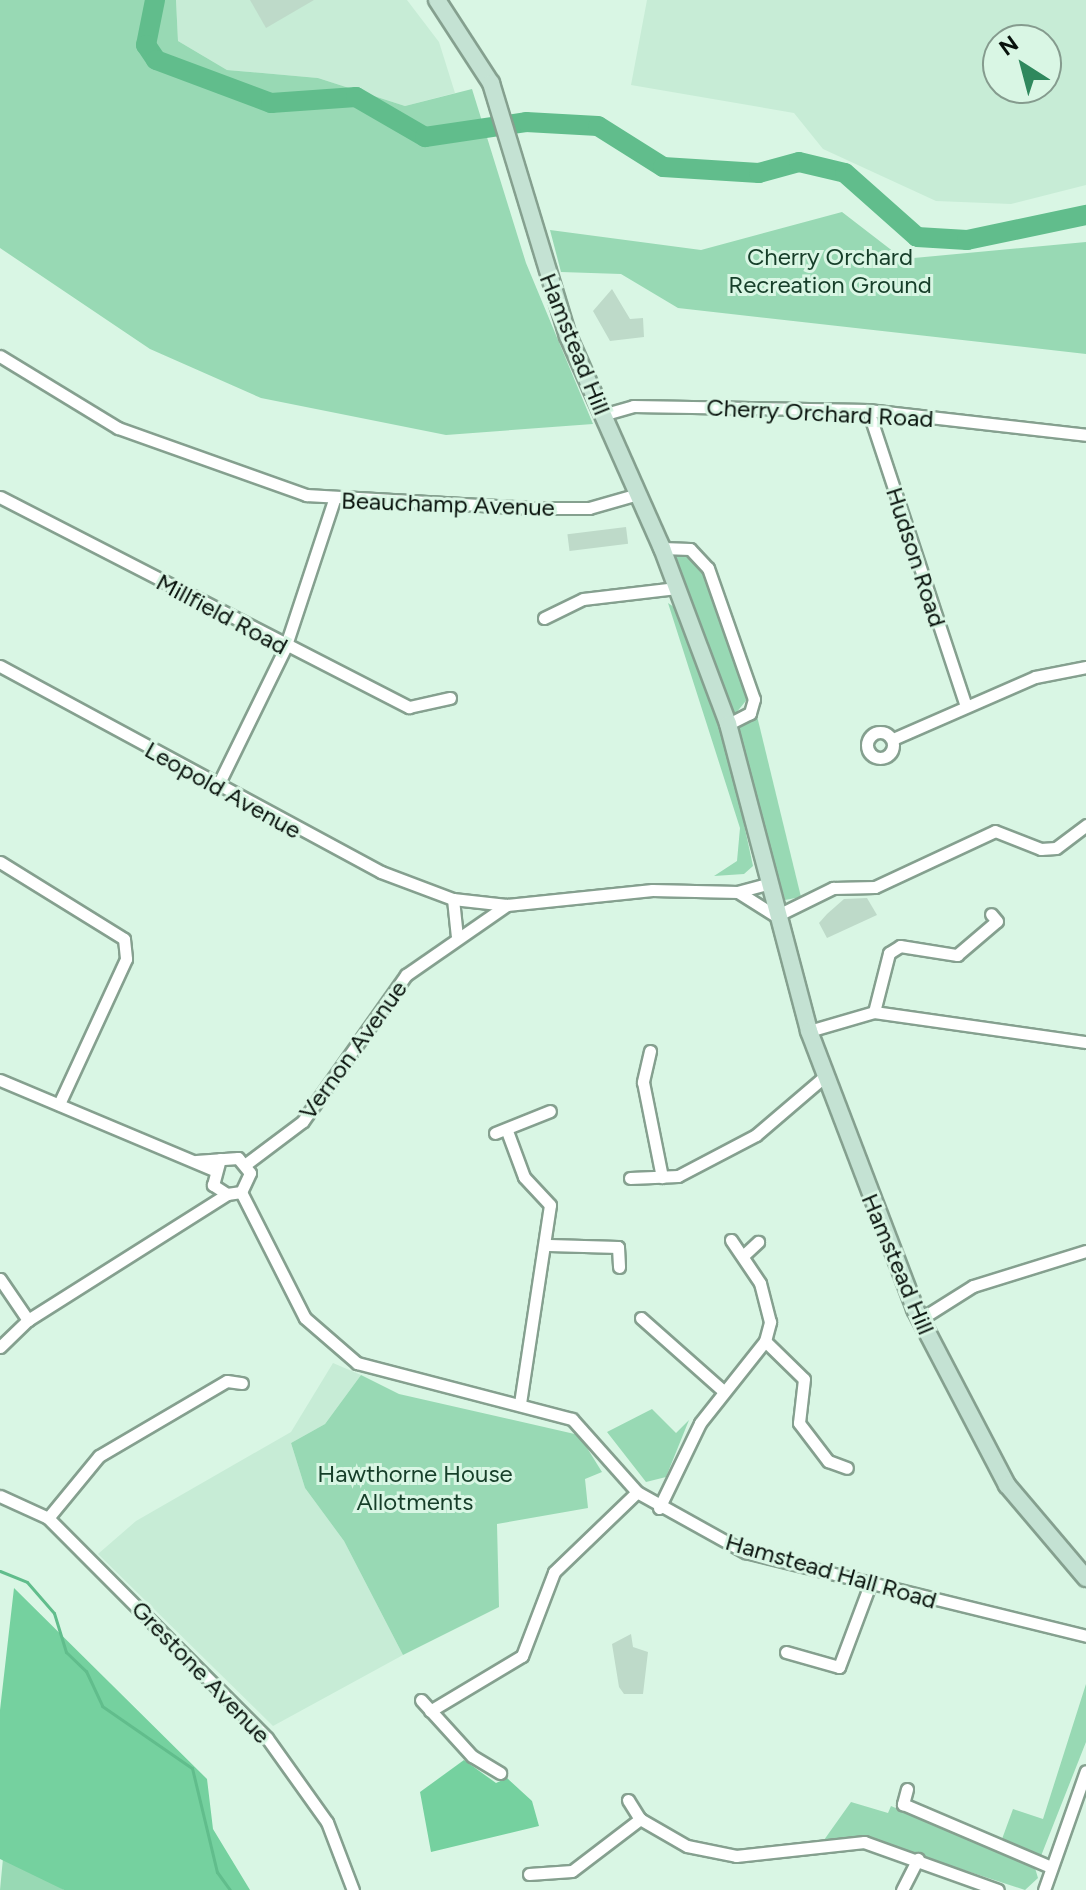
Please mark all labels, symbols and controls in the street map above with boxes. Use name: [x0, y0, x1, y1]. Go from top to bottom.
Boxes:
north arrow: [982, 24, 1062, 104]
text: N: [994, 30, 1024, 62]
park label: Cherry Orchard Recreation Ground: [728, 243, 932, 299]
street label: Hamstead Hill: [533, 269, 617, 419]
street label: Cherry Orchard Road: [706, 393, 934, 433]
street label: Hudson Road: [880, 484, 952, 630]
street label: Beauchamp Avenue: [341, 486, 555, 522]
street label: Millfield Road: [151, 567, 293, 661]
street label: Leopold Avenue: [140, 735, 306, 845]
street label: Vernon Avenue: [293, 975, 413, 1125]
street label: Hamstead Hill: [855, 1189, 941, 1339]
park label: Hawthorne House Allotments: [317, 1460, 513, 1516]
street label: Hamstead Hall Road: [722, 1527, 940, 1615]
street label: Grestone Avenue: [126, 1595, 276, 1749]

